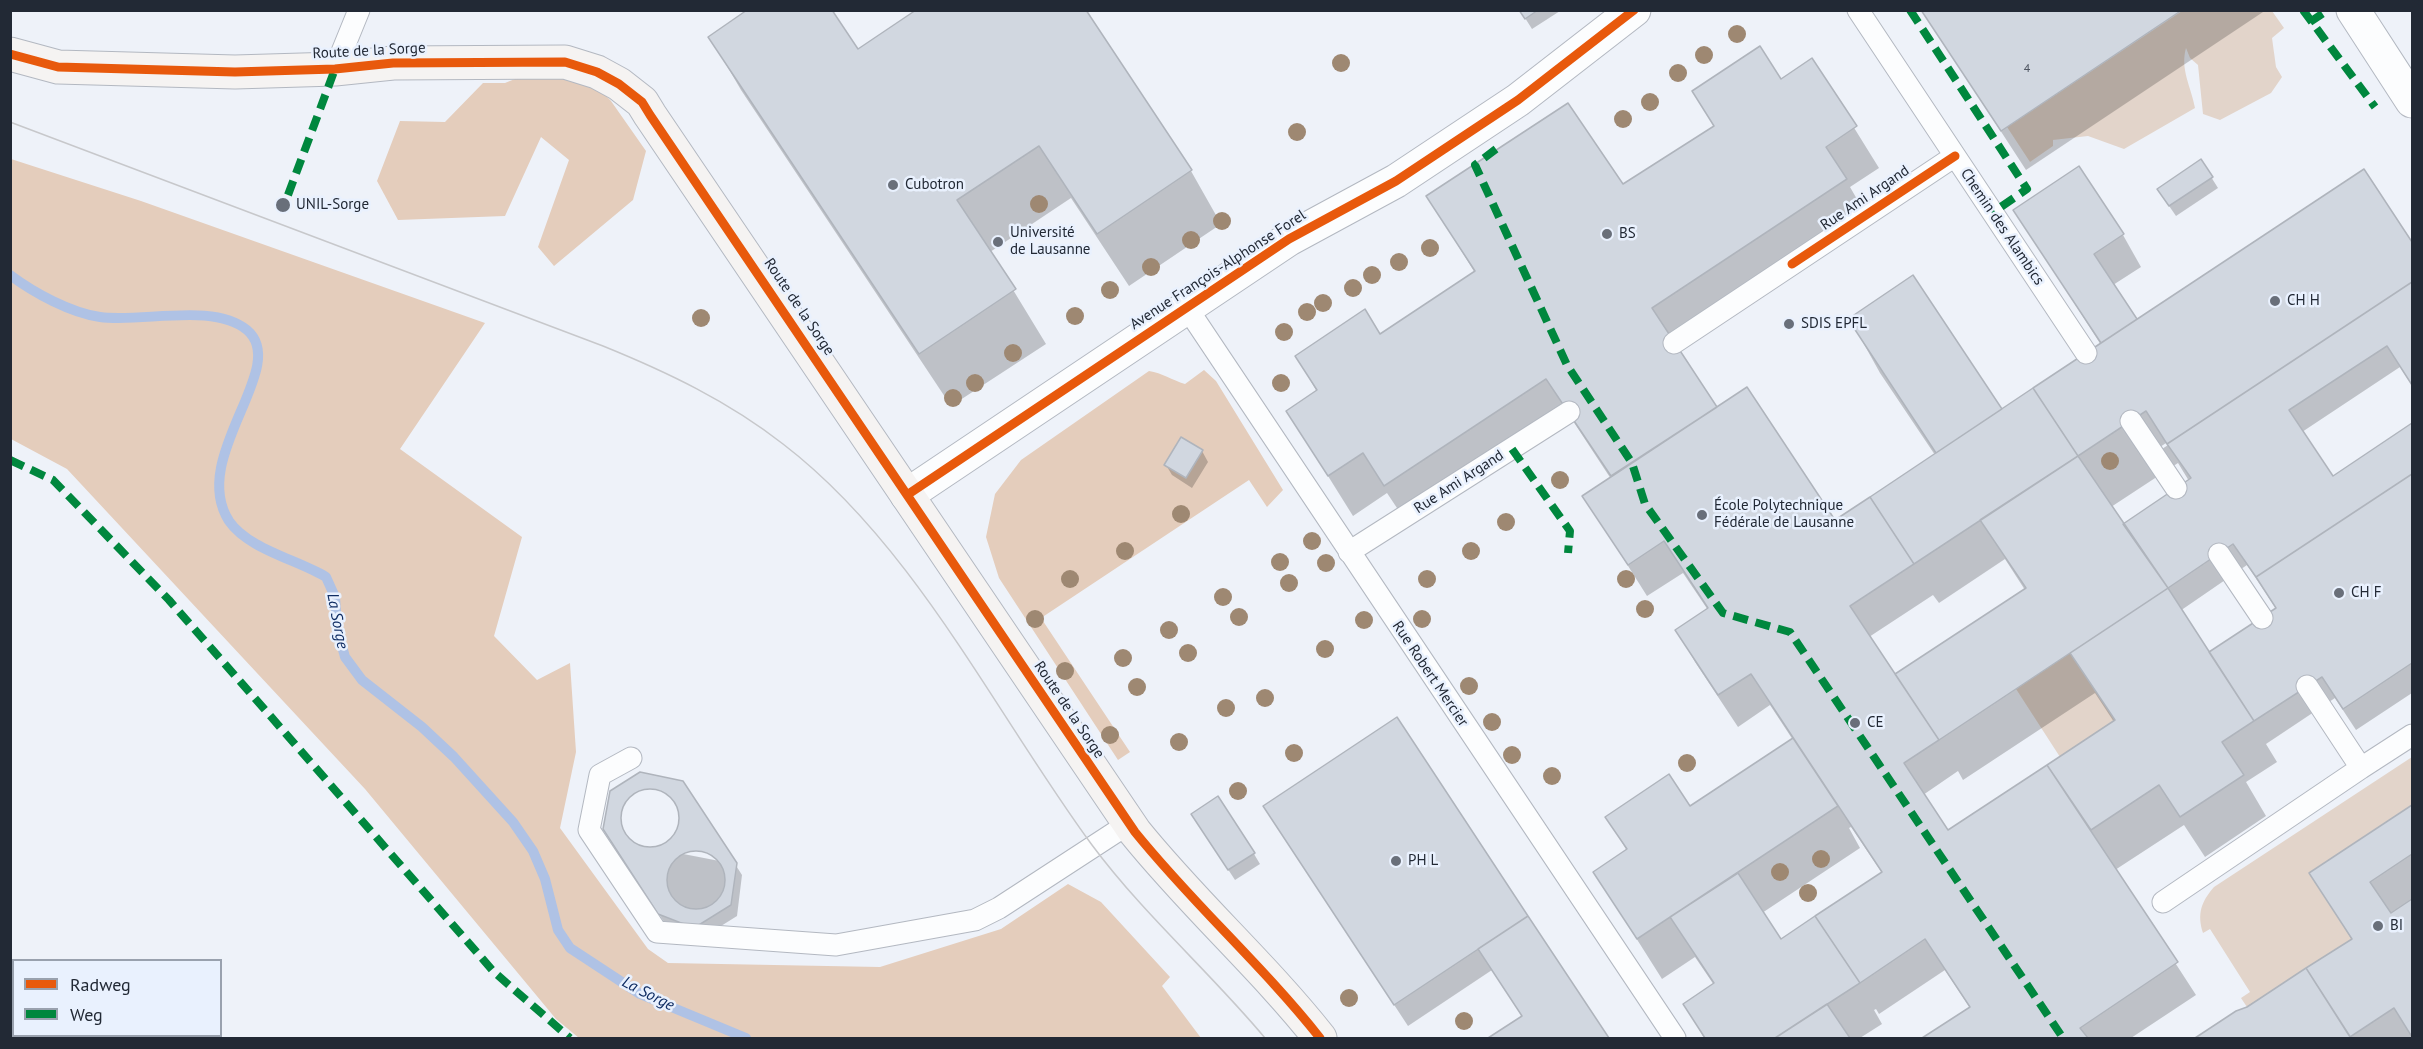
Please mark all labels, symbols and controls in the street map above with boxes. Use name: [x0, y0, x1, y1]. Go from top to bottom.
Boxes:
street label: Route de la Sorge: [312, 39, 426, 63]
house number: 4: [2024, 62, 2030, 76]
street label: Rue Ami Argand: [1817, 162, 1913, 234]
street label: Chemin des Alambics: [1956, 165, 2048, 289]
place label: Cubotron: [905, 176, 964, 194]
marker: Cubotron: [886, 178, 900, 192]
marker: UNIL-Sorge: [274, 196, 292, 214]
place label: UNIL-Sorge: [296, 196, 369, 214]
street label: Avenue François-Alphonse Forel: [1127, 206, 1309, 334]
place label: Université de Lausanne: [1010, 224, 1090, 259]
place label: BS: [1619, 225, 1636, 243]
marker: BS: [1600, 227, 1614, 241]
marker: Université de Lausanne: [991, 235, 1005, 249]
street label: Route de la Sorge: [760, 255, 838, 359]
place label: CH H: [2287, 292, 2320, 310]
marker: CH H: [2268, 294, 2282, 308]
place label: SDIS EPFL: [1801, 315, 1867, 333]
marker: SDIS EPFL: [1782, 317, 1796, 331]
street label: Rue Ami Argand: [1411, 446, 1507, 518]
place label: École Polytechnique Fédérale de Lausanne: [1714, 497, 1854, 532]
marker: École Polytechnique Fédérale de Lausanne: [1695, 508, 1709, 522]
place label: CH F: [2351, 584, 2381, 602]
marker: CH F: [2332, 586, 2346, 600]
water label: La Sorge: [322, 592, 352, 650]
street label: Rue Robert Mercier: [1388, 618, 1472, 730]
street label: Route de la Sorge: [1030, 658, 1108, 762]
place label: CE: [1867, 714, 1884, 732]
marker: CE: [1848, 716, 1862, 730]
place label: PH L: [1408, 852, 1438, 870]
marker: PH L: [1389, 854, 1403, 868]
place label: BI: [2390, 917, 2403, 935]
marker: BI: [2371, 919, 2385, 933]
legend: [12, 959, 222, 1037]
text: Radweg: [70, 973, 131, 996]
water label: La Sorge: [619, 973, 677, 1015]
text: Weg: [70, 1003, 103, 1026]

